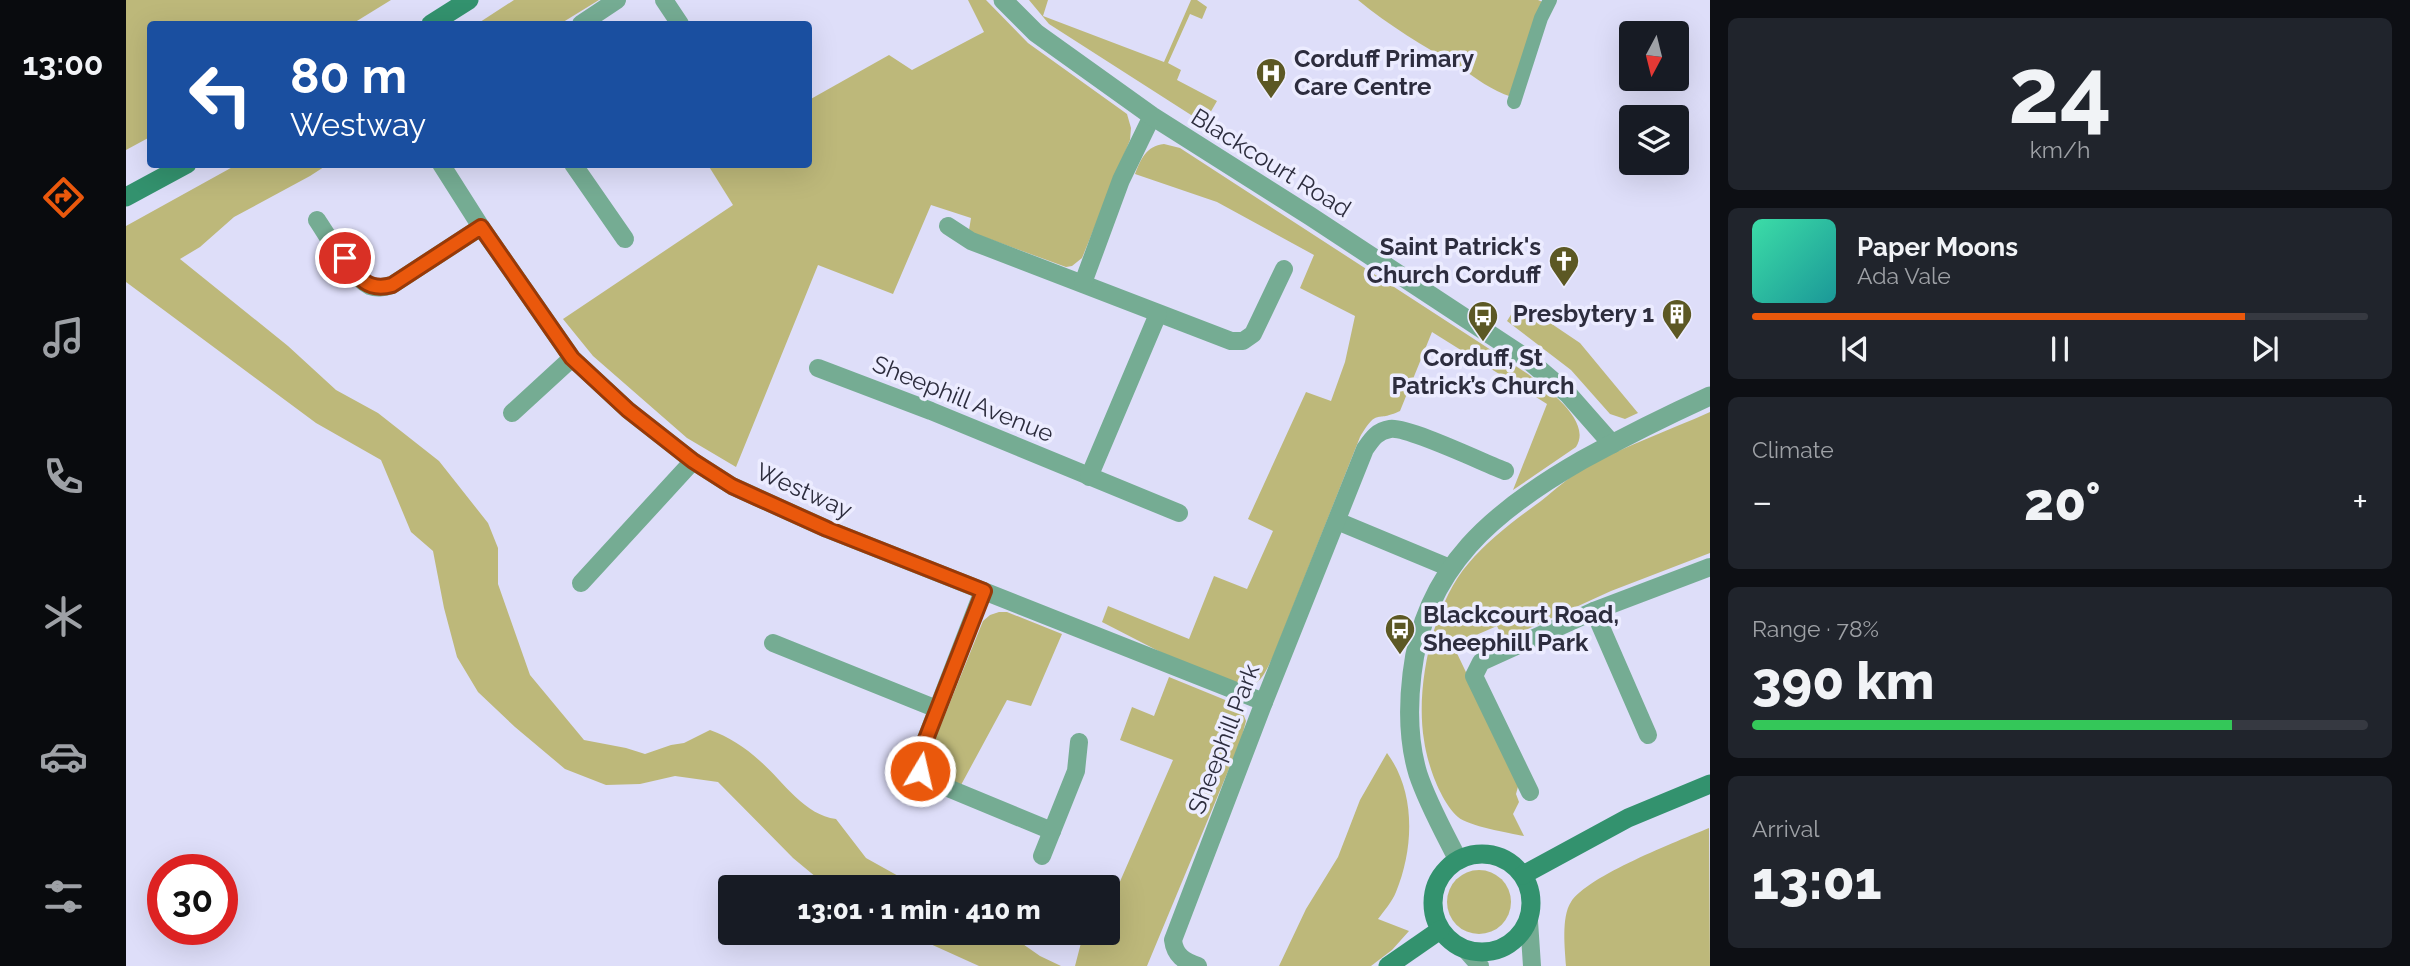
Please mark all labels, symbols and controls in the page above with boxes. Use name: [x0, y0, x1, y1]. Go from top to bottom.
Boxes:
north arrow: [1619, 21, 1689, 91]
map controls: [1619, 21, 1689, 175]
text: 24: [2008, 37, 2112, 144]
place label: Corduff Primary Care Centre: [1294, 44, 1474, 101]
text: 13:00: [23, 45, 103, 82]
text: 80 m: [290, 47, 407, 104]
icon: left: [175, 49, 266, 140]
hospital icon: Corduff Primary Care Centre: [1254, 56, 1288, 100]
street label: Blackcourt Road: [1186, 102, 1356, 223]
button: layers: [1619, 105, 1689, 175]
text: Westway: [290, 106, 426, 143]
text: km/h: [2030, 136, 2090, 163]
icon: directions: [39, 173, 88, 222]
pin: [315, 228, 375, 288]
place label: Saint Patrick's Church Corduff: [1366, 232, 1542, 289]
text: Paper Moons: [1857, 232, 2018, 262]
icon: arrive: [326, 239, 364, 277]
church icon: Saint Patrick's Church Corduff: [1547, 244, 1581, 288]
text: Ada Vale: [1857, 262, 1951, 289]
building icon: Presbytery 1: [1660, 297, 1694, 341]
bus stop icon: Corduff, St Patrick’s Church: [1466, 299, 1500, 343]
place label: Presbytery 1: [1513, 299, 1654, 328]
icon: music: [39, 313, 88, 362]
icon: previous: [1836, 330, 1874, 368]
icon: pause: [2041, 330, 2079, 368]
icon: next: [2246, 330, 2284, 368]
place label: Corduff, St Patrick’s Church: [1391, 343, 1575, 400]
street label: Sheephill Avenue: [868, 349, 1058, 448]
text: Climate: [1752, 436, 1834, 463]
icon: phone: [39, 452, 88, 501]
street label: Westway: [752, 457, 857, 525]
text: 20°: [2024, 471, 2101, 532]
text: −: [1752, 479, 1772, 524]
text: +: [2352, 479, 2368, 524]
icon: climate: [39, 592, 88, 641]
place label: Blackcourt Road, Sheephill Park: [1423, 600, 1619, 657]
bus stop icon: Blackcourt Road, Sheephill Park: [1383, 612, 1417, 656]
text: Range · 78%: [1752, 615, 1879, 642]
text: 390 km: [1752, 650, 1934, 711]
street label: Sheephill Park: [1182, 660, 1266, 818]
icon: car: [39, 732, 88, 781]
position arrow: [883, 734, 957, 808]
text: Arrival: [1752, 815, 1819, 842]
text: 13:01: [1752, 850, 1882, 911]
speed limit sign: 30: [147, 854, 238, 945]
icon: filters: [39, 872, 88, 921]
text: 13:01 · 1 min · 410 m: [797, 895, 1041, 925]

